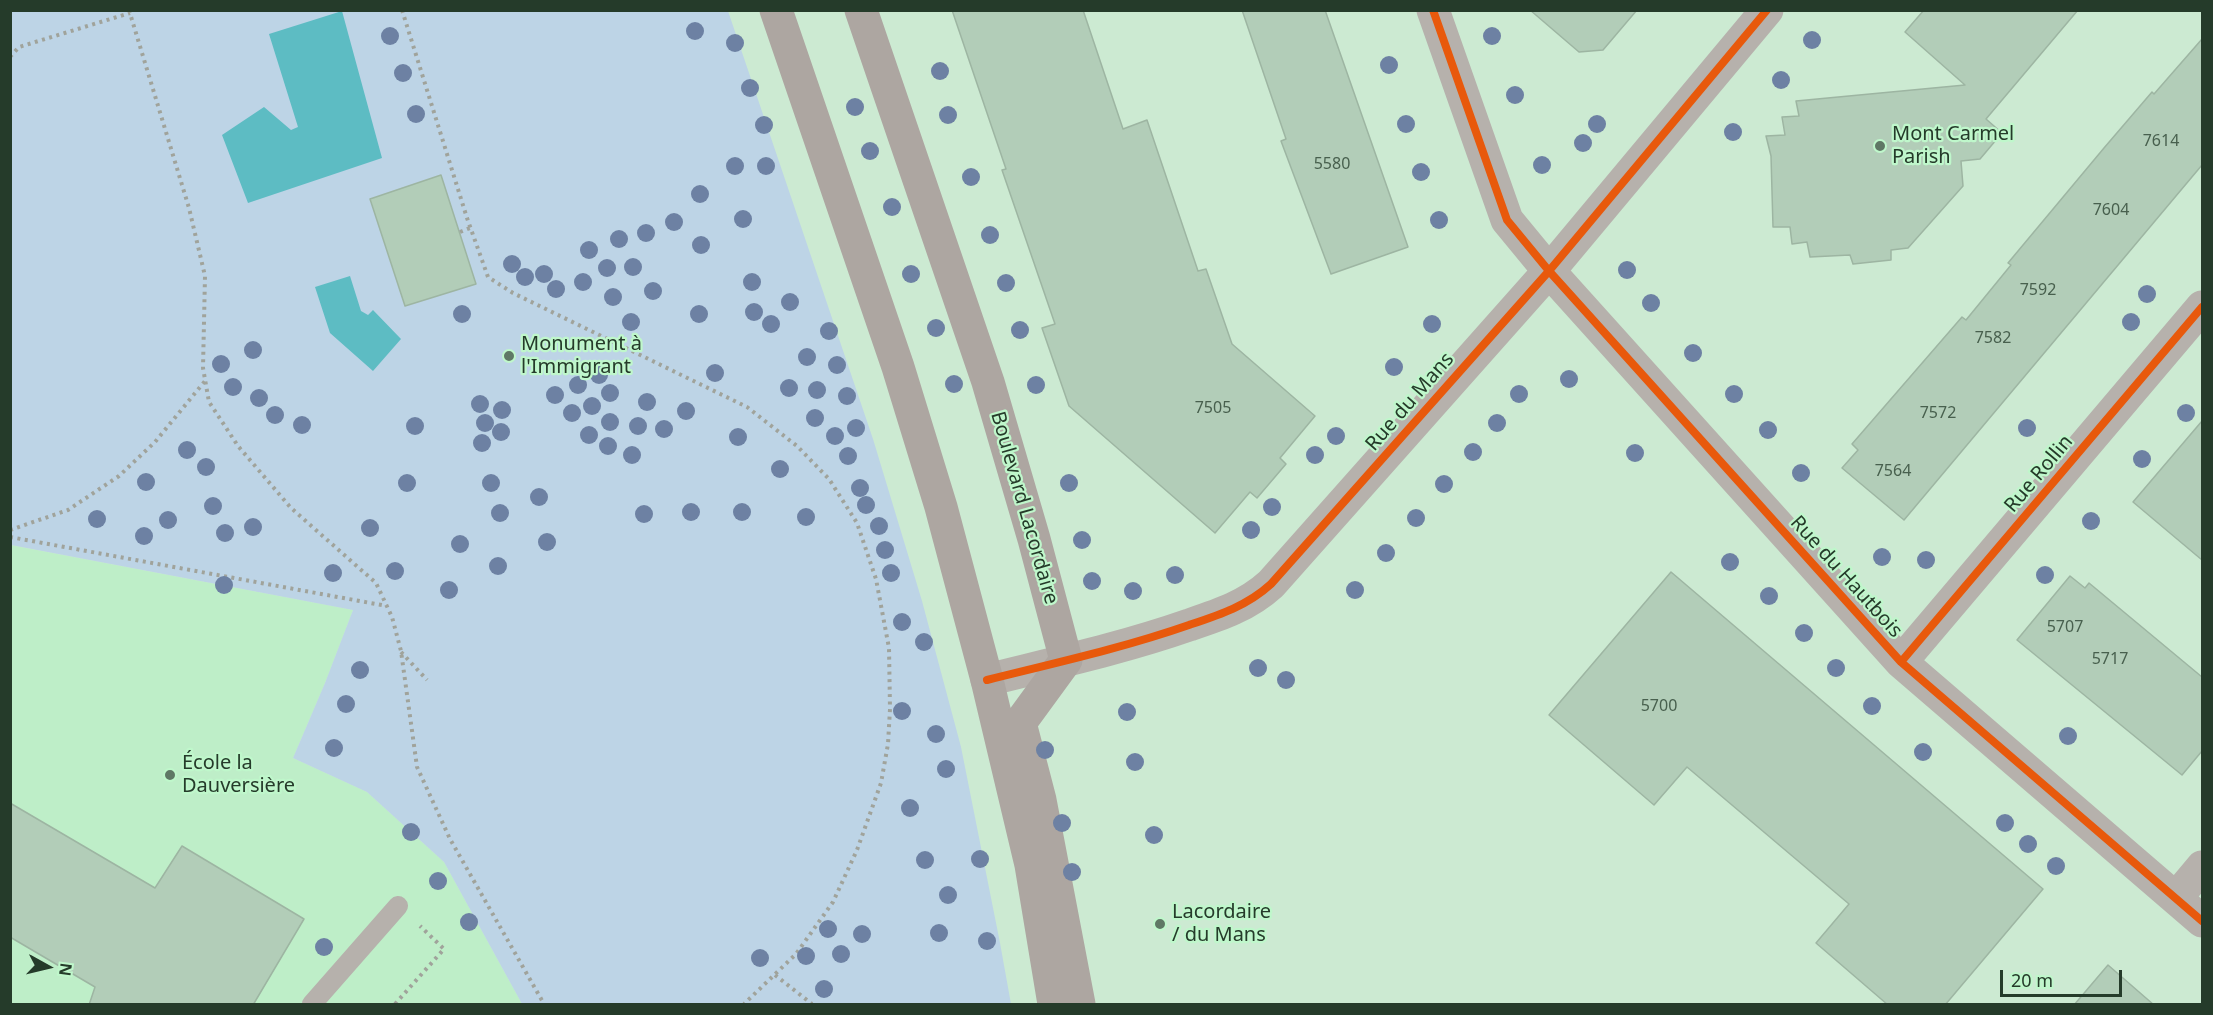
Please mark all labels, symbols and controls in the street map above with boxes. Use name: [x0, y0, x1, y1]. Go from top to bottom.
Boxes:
place label: Mont Carmel Parish: [1892, 122, 2014, 169]
house number: 7614: [2143, 131, 2179, 151]
marker: Mont Carmel Parish: [1873, 139, 1887, 153]
house number: 5580: [1314, 154, 1350, 174]
house number: 7604: [2093, 200, 2129, 220]
house number: 7592: [2020, 280, 2056, 300]
house number: 7582: [1975, 328, 2011, 348]
place label: Monument à l'Immigrant: [521, 332, 642, 379]
street label: Rue du Mans: [1361, 348, 1459, 456]
marker: Monument à l'Immigrant: [502, 349, 516, 363]
house number: 7505: [1195, 398, 1231, 418]
house number: 7572: [1920, 403, 1956, 423]
street label: Boulevard Lacordaire: [985, 409, 1063, 607]
street label: Rue Rollin: [2000, 430, 2078, 518]
house number: 7564: [1875, 461, 1911, 481]
street label: Rue du Hautbois: [1785, 511, 1907, 643]
house number: 5707: [2047, 617, 2083, 637]
house number: 5717: [2092, 649, 2128, 669]
house number: 5700: [1641, 696, 1677, 716]
place label: École la Dauversière: [182, 751, 295, 798]
marker: École la Dauversière: [163, 768, 177, 782]
place label: Lacordaire / du Mans: [1172, 900, 1271, 947]
marker: Lacordaire / du Mans: [1153, 917, 1167, 931]
north arrow: [18, 937, 78, 997]
scale bar: [2003, 958, 2124, 996]
text: N: [54, 962, 78, 977]
text: 20 m: [2011, 968, 2053, 992]

